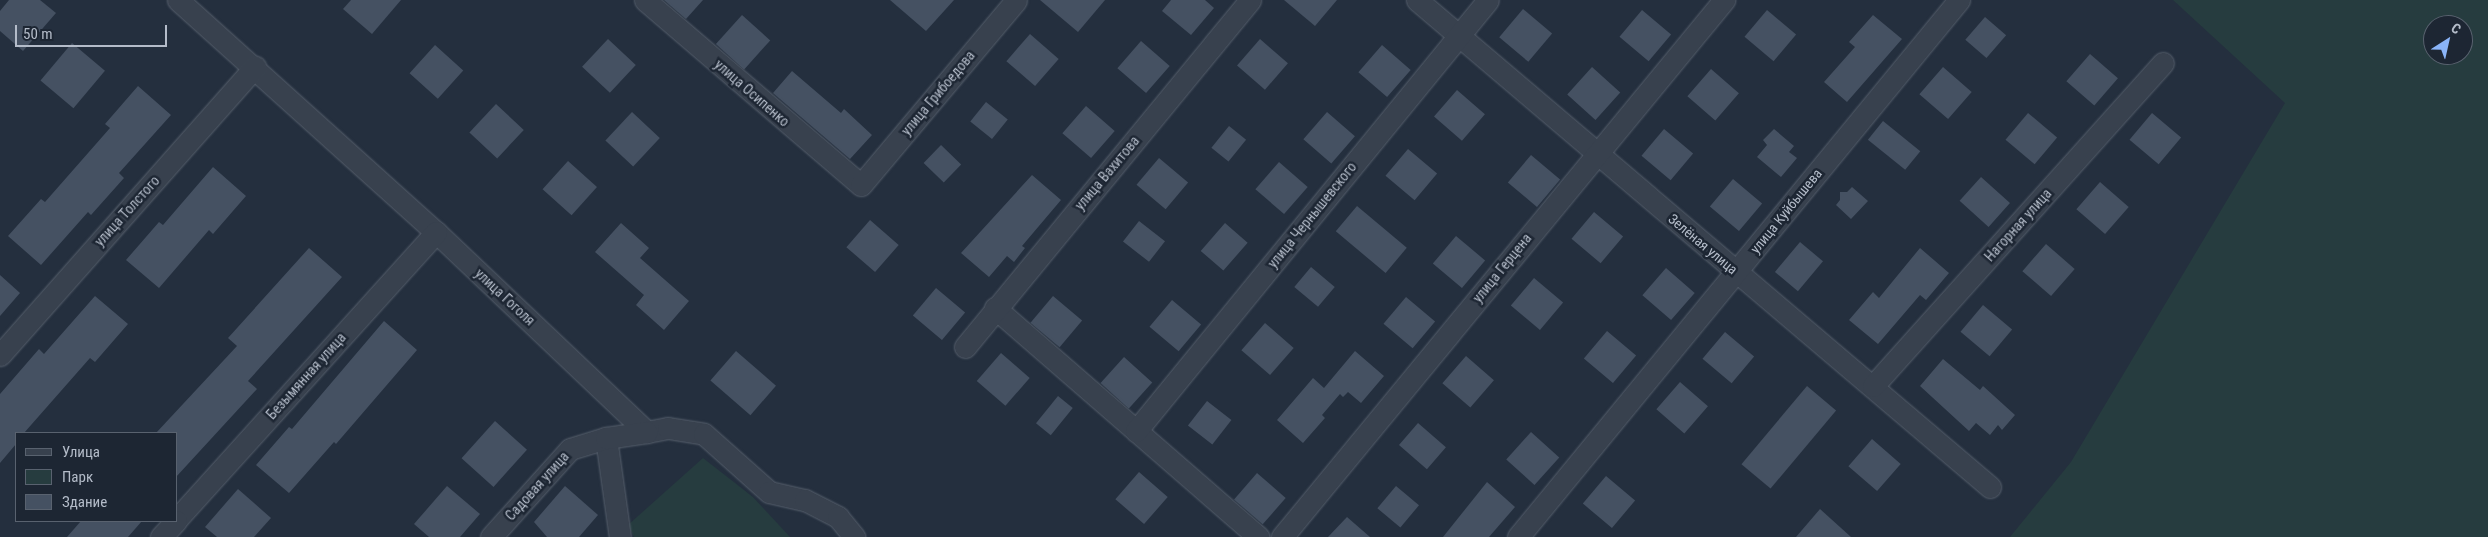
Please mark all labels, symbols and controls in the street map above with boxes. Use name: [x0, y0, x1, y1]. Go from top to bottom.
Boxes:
scale bar: [18, 15, 170, 47]
north arrow: [2423, 15, 2473, 65]
text: С: [2448, 20, 2464, 37]
text: 50 m: [23, 25, 53, 43]
street label: улица Грибоедова: [898, 47, 978, 139]
street label: улица Осипенко: [711, 56, 793, 130]
street label: улица Вахитова: [1071, 133, 1143, 213]
street label: улица Чернышевского: [1264, 159, 1360, 271]
street label: улица Куйбышева: [1747, 165, 1825, 257]
street label: улица Толстого: [91, 172, 163, 250]
street label: Нагорная улица: [1981, 185, 2055, 265]
street label: Зелёная улица: [1665, 210, 1741, 278]
street label: улица Герцена: [1469, 230, 1535, 306]
street label: улица Гоголя: [472, 265, 538, 329]
street label: Безымянная улица: [263, 329, 349, 423]
legend: [15, 432, 178, 522]
text: Улица: [62, 443, 100, 461]
street label: Садовая улица: [502, 448, 572, 524]
text: Парк: [62, 468, 93, 486]
text: Здание: [62, 493, 107, 511]

